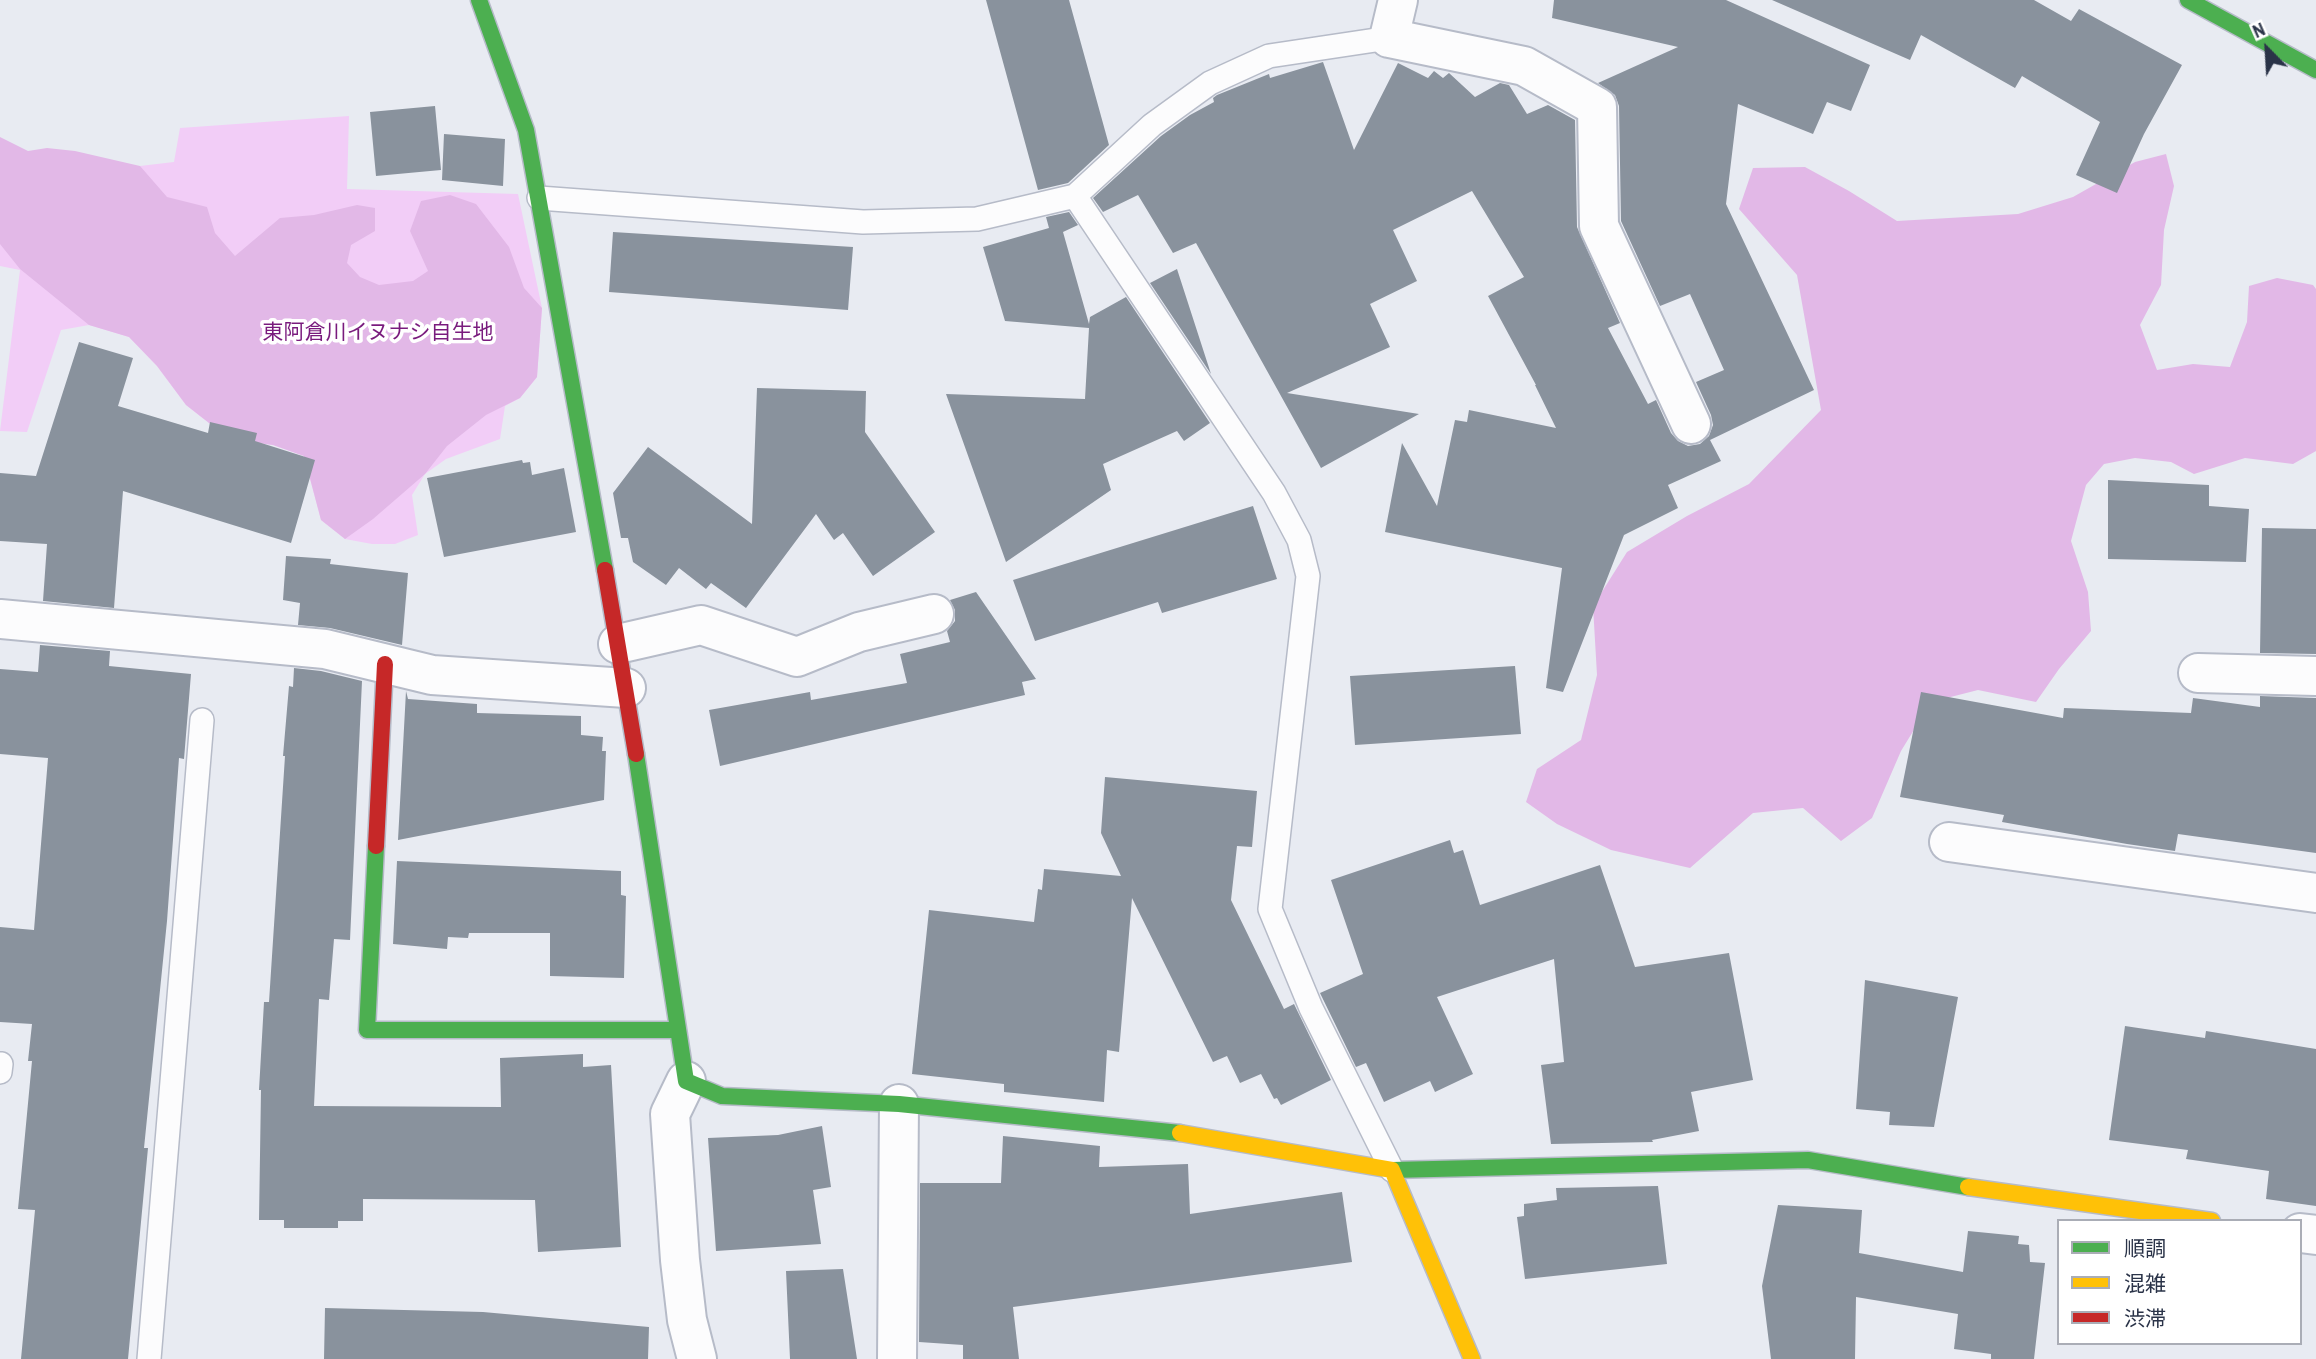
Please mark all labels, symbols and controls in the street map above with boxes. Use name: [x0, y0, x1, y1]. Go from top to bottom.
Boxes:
north arrow: [2232, 14, 2302, 84]
text: N: [2248, 16, 2269, 44]
park label: 東阿倉川イヌナシ自生地: [263, 320, 493, 346]
legend: [2057, 1219, 2302, 1345]
text: 順調: [2124, 1234, 2166, 1263]
text: 混雑: [2124, 1269, 2166, 1298]
text: 渋滞: [2124, 1304, 2166, 1333]

